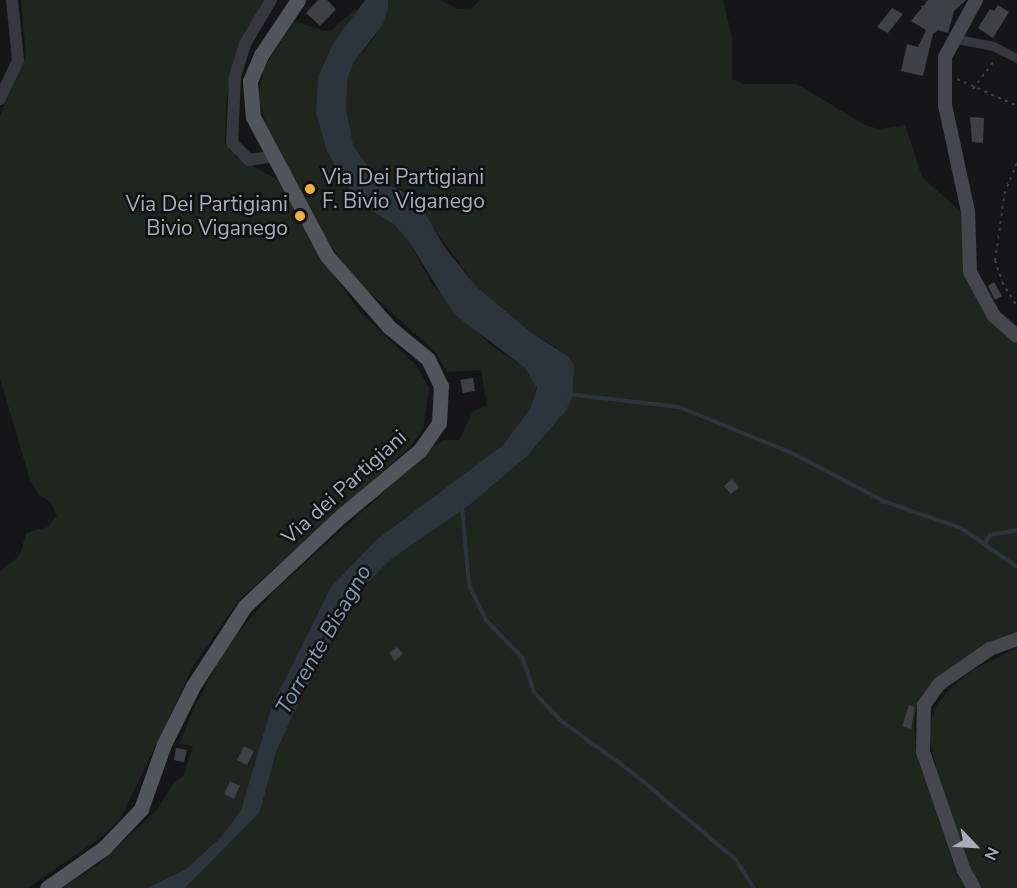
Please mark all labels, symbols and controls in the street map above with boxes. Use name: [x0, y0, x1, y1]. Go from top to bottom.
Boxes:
place label: Via Dei Partigiani F. Bivio Viganego: [322, 164, 485, 214]
marker: Via Dei Partigiani F. Bivio Viganego: [303, 182, 317, 196]
place label: Via Dei Partigiani Bivio Viganego: [126, 191, 288, 241]
marker: Via Dei Partigiani Bivio Viganego: [293, 209, 307, 223]
street label: Via dei Partigiani: [277, 424, 411, 550]
water label: Torrente Bisagno: [270, 560, 378, 720]
north arrow: [945, 816, 1005, 876]
text: N: [979, 844, 1004, 864]

